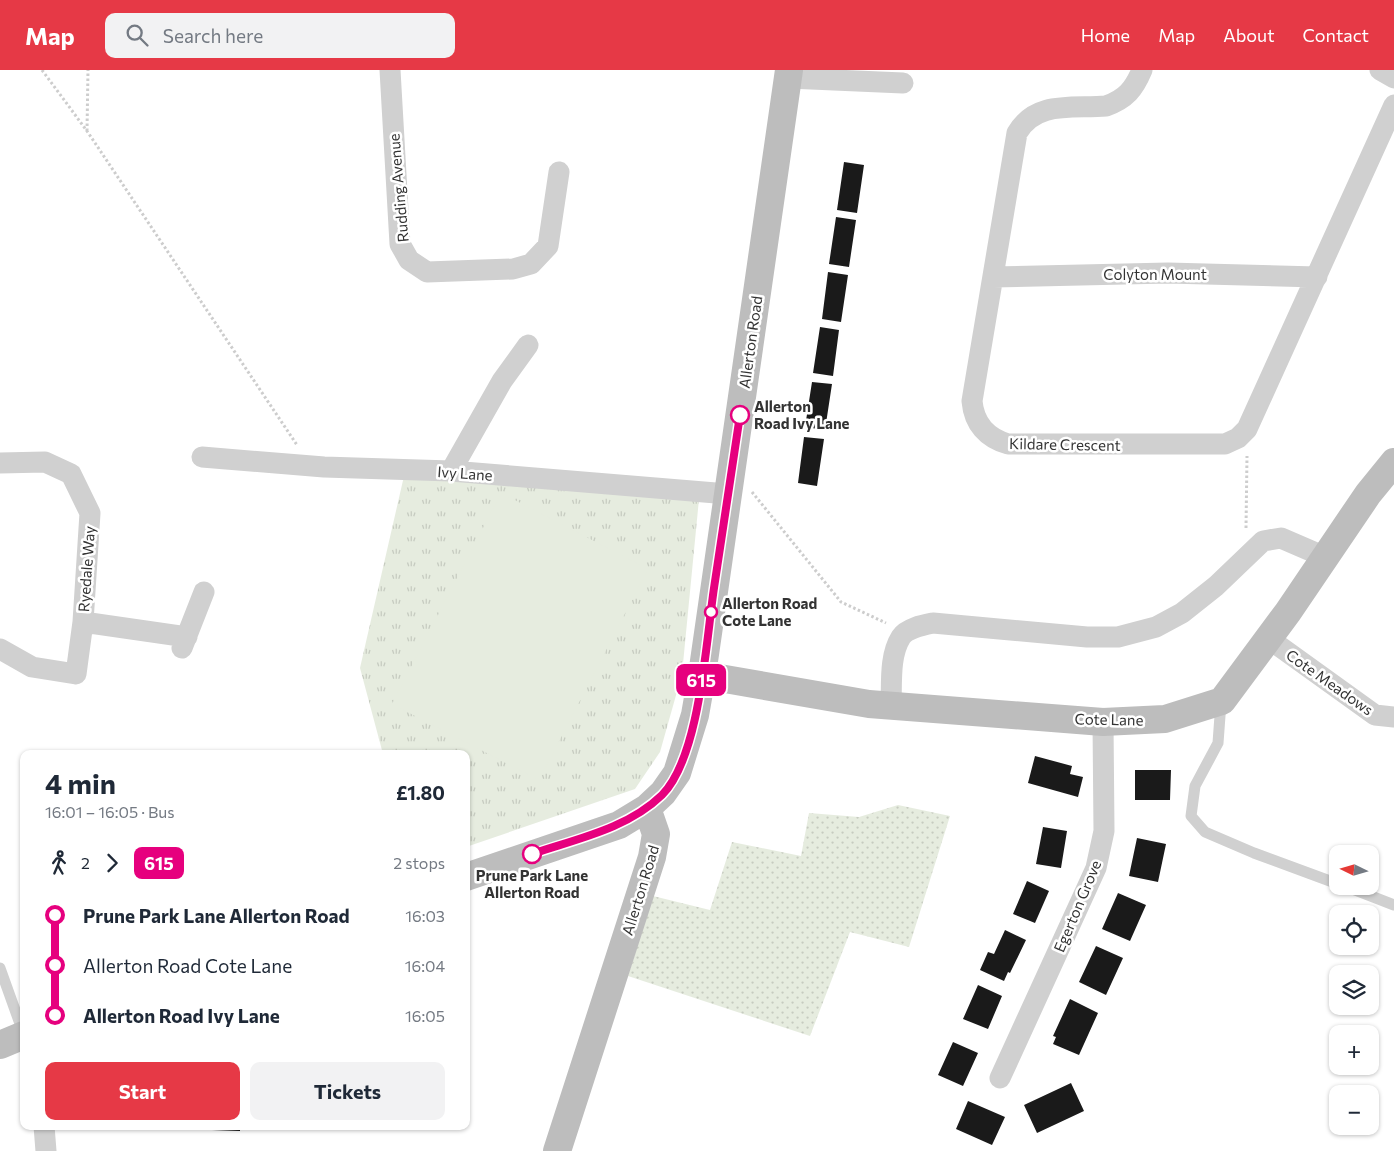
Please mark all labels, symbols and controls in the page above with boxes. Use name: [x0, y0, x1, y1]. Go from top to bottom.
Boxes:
search box: [105, 13, 455, 58]
text: Map: [25, 21, 75, 50]
icon: search: [123, 21, 151, 49]
text: Search here: [163, 24, 263, 47]
text: Home: [1081, 24, 1130, 46]
text: Map: [1158, 24, 1195, 46]
text: About: [1223, 24, 1275, 46]
text: Contact: [1303, 24, 1369, 46]
street label: Rudding Avenue: [384, 133, 412, 243]
street label: Colyton Mount: [1103, 265, 1207, 283]
street label: Allerton Road: [735, 295, 765, 389]
place label: Allerton Road Ivy Lane: [754, 397, 850, 432]
marker: Allerton Road Ivy Lane: [730, 405, 750, 425]
street label: Kildare Crescent: [1009, 434, 1121, 454]
street label: Ivy Lane: [437, 462, 493, 484]
street label: Ryedale Way: [74, 525, 98, 613]
place label: Allerton Road Cote Lane: [722, 594, 817, 629]
marker: Allerton Road Cote Lane: [704, 605, 718, 619]
street label: Cote Meadows: [1283, 645, 1377, 719]
line badge: 615: [672, 664, 730, 696]
text: 615: [686, 669, 716, 691]
street label: Cote Lane: [1074, 709, 1144, 729]
text: 4 min: [45, 766, 116, 800]
text: £1.80: [396, 781, 445, 804]
text: 16:01 – 16:05 · Bus: [45, 802, 175, 821]
street label: Allerton Road: [618, 843, 662, 937]
marker: Prune Park Lane Allerton Road: [522, 844, 542, 864]
north arrow: [1329, 845, 1379, 895]
map controls: [1329, 845, 1379, 1135]
icon: walk: [45, 849, 73, 877]
icon: forward: [98, 849, 126, 877]
text: 615: [144, 852, 174, 874]
text: 2: [81, 853, 90, 872]
text: 2 stops: [393, 853, 445, 872]
street label: Egerton Grove: [1050, 857, 1104, 955]
place label: Prune Park Lane Allerton Road: [476, 866, 588, 901]
text: Prune Park Lane Allerton Road: [83, 904, 350, 927]
button: locate: [1329, 905, 1379, 955]
text: 16:03: [405, 906, 445, 925]
text: Allerton Road Cote Lane: [83, 954, 292, 977]
text: 16:04: [405, 956, 445, 975]
button: layers: [1329, 965, 1379, 1015]
text: Allerton Road Ivy Lane: [83, 1004, 280, 1027]
text: 16:05: [405, 1006, 445, 1025]
button: +: [1329, 1025, 1379, 1075]
button: Start: [45, 1062, 240, 1120]
button: Tickets: [250, 1062, 445, 1120]
button: −: [1329, 1085, 1379, 1135]

